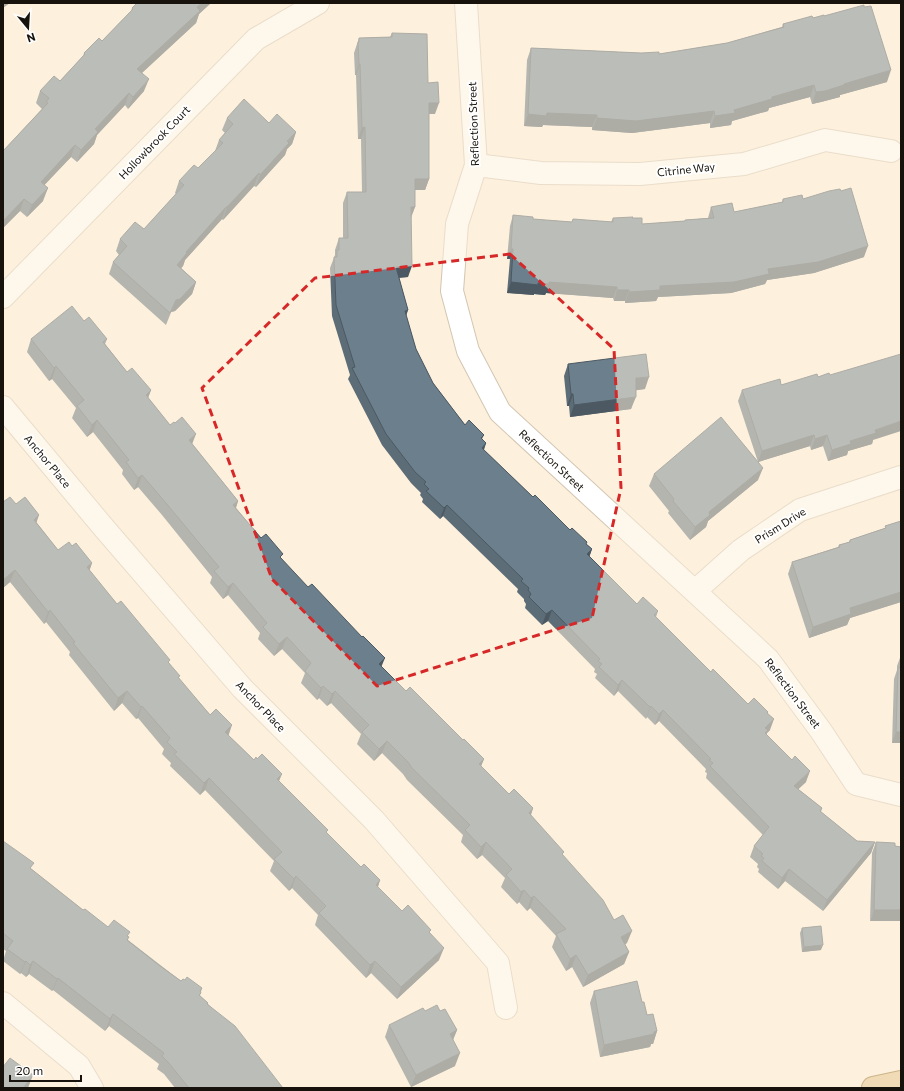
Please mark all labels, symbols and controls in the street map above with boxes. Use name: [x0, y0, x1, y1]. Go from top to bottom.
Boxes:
north arrow: [8, 8, 48, 48]
text: N: [25, 31, 37, 45]
street label: Reflection Street: [465, 81, 481, 166]
street label: Hollowbrook Court: [116, 102, 193, 181]
street label: Citrine Way: [656, 159, 716, 179]
street label: Reflection Street: [517, 426, 588, 494]
street label: Anchor Place: [22, 432, 74, 490]
street label: Prism Drive: [752, 504, 808, 546]
street label: Reflection Street: [762, 655, 824, 731]
street label: Anchor Place: [234, 678, 289, 734]
scale bar: [10, 1057, 81, 1083]
text: 20 m: [16, 1063, 43, 1077]

